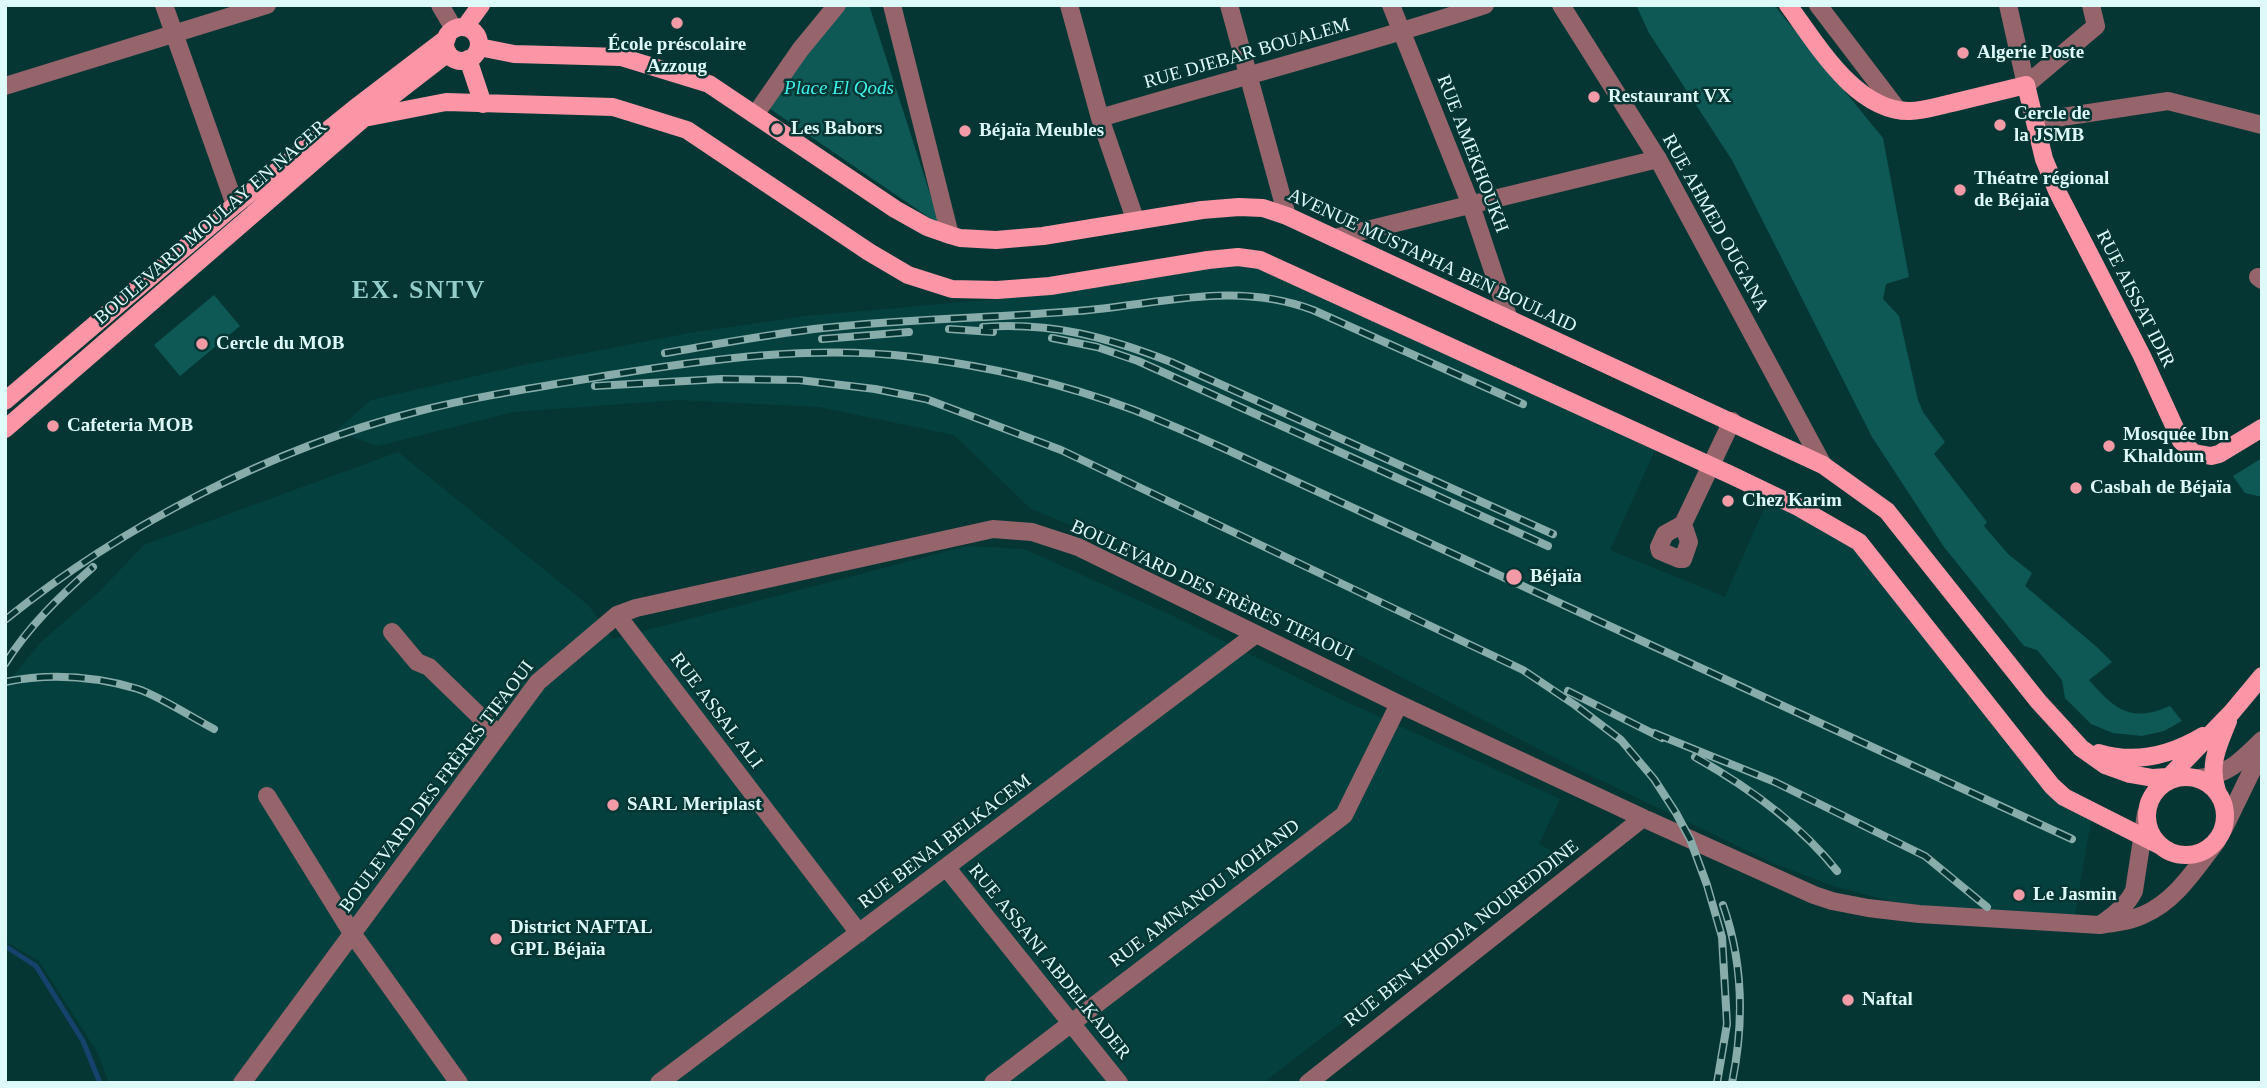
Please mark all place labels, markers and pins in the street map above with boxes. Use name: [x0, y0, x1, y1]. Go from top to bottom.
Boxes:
marker: École préscolaire Azzoug: [669, 15, 685, 31]
place label: École préscolaire Azzoug: [594, 34, 760, 78]
place label: Algerie Poste: [1977, 42, 2103, 64]
marker: Algerie Poste: [1955, 45, 1971, 61]
place label: Restaurant VX: [1608, 86, 1746, 108]
marker: Restaurant VX: [1586, 89, 1602, 105]
place label: Cercle de la JSMB: [2014, 103, 2102, 147]
marker: Cercle de la JSMB: [1992, 117, 2008, 133]
place label: Les Babors: [791, 118, 895, 140]
place label: Béjaïa Meubles: [979, 120, 1124, 142]
marker: Les Babors: [769, 121, 785, 137]
marker: Béjaïa Meubles: [957, 123, 973, 139]
place label: Théatre régional de Béjaïa: [1974, 168, 2135, 212]
marker: Théatre régional de Béjaïa: [1952, 182, 1968, 198]
place label: Cercle du MOB: [216, 333, 357, 355]
marker: Cercle du MOB: [194, 336, 210, 352]
place label: Cafeteria MOB: [67, 415, 207, 437]
marker: Cafeteria MOB: [45, 418, 61, 434]
place label: Mosquée Ibn Khaldoun: [2123, 424, 2245, 468]
marker: Mosquée Ibn Khaldoun: [2101, 438, 2117, 454]
place label: Casbah de Béjaïa: [2090, 477, 2251, 499]
marker: Casbah de Béjaïa: [2068, 480, 2084, 496]
place label: Chez Karim: [1742, 490, 1853, 512]
marker: Chez Karim: [1720, 493, 1736, 509]
place label: Béjaïa: [1530, 566, 1590, 588]
marker: Béjaïa: [1504, 567, 1524, 587]
place label: SARL Meriplast: [627, 794, 775, 816]
marker: SARL Meriplast: [605, 797, 621, 813]
place label: Le Jasmin: [2033, 884, 2127, 906]
marker: Le Jasmin: [2011, 887, 2027, 903]
place label: District NAFTAL GPL Béjaïa: [510, 917, 666, 961]
marker: District NAFTAL GPL Béjaïa: [488, 931, 504, 947]
place label: Naftal: [1862, 989, 1922, 1011]
marker: Naftal: [1840, 992, 1856, 1008]

